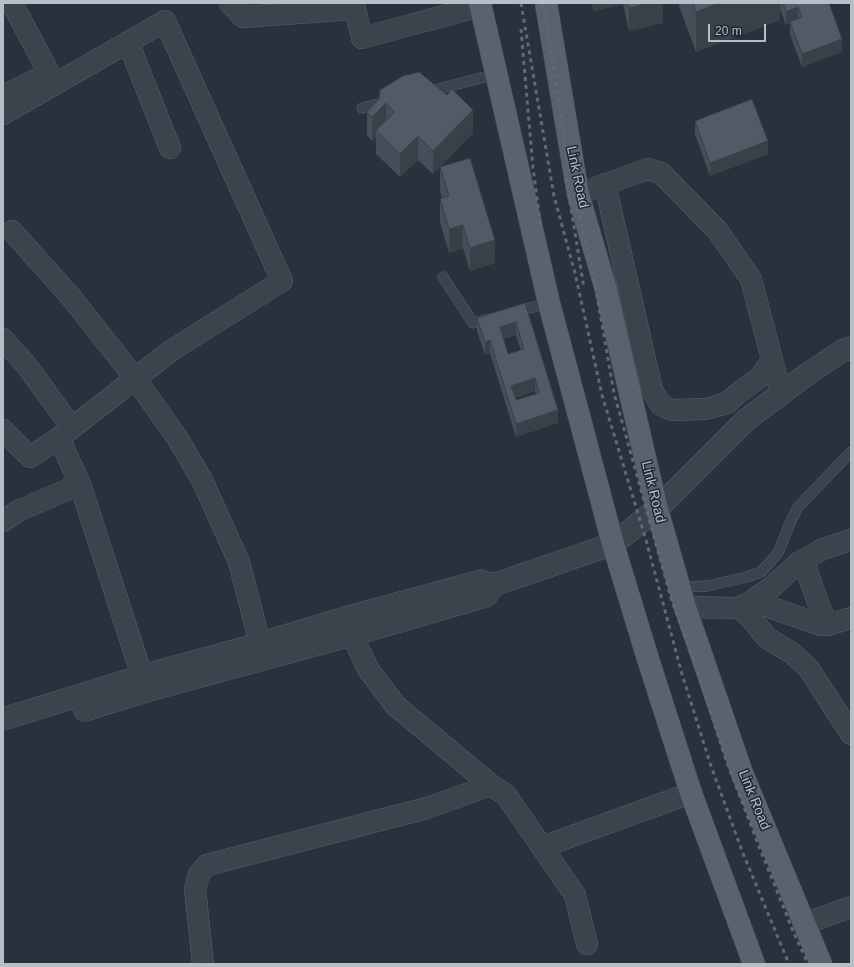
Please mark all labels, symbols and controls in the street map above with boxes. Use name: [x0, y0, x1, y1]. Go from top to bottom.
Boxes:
scale bar: [710, 16, 768, 42]
text: 20 m: [715, 24, 742, 38]
street label: Link Road: [562, 144, 592, 210]
street label: Link Road: [637, 459, 669, 525]
street label: Link Road: [734, 768, 774, 832]

